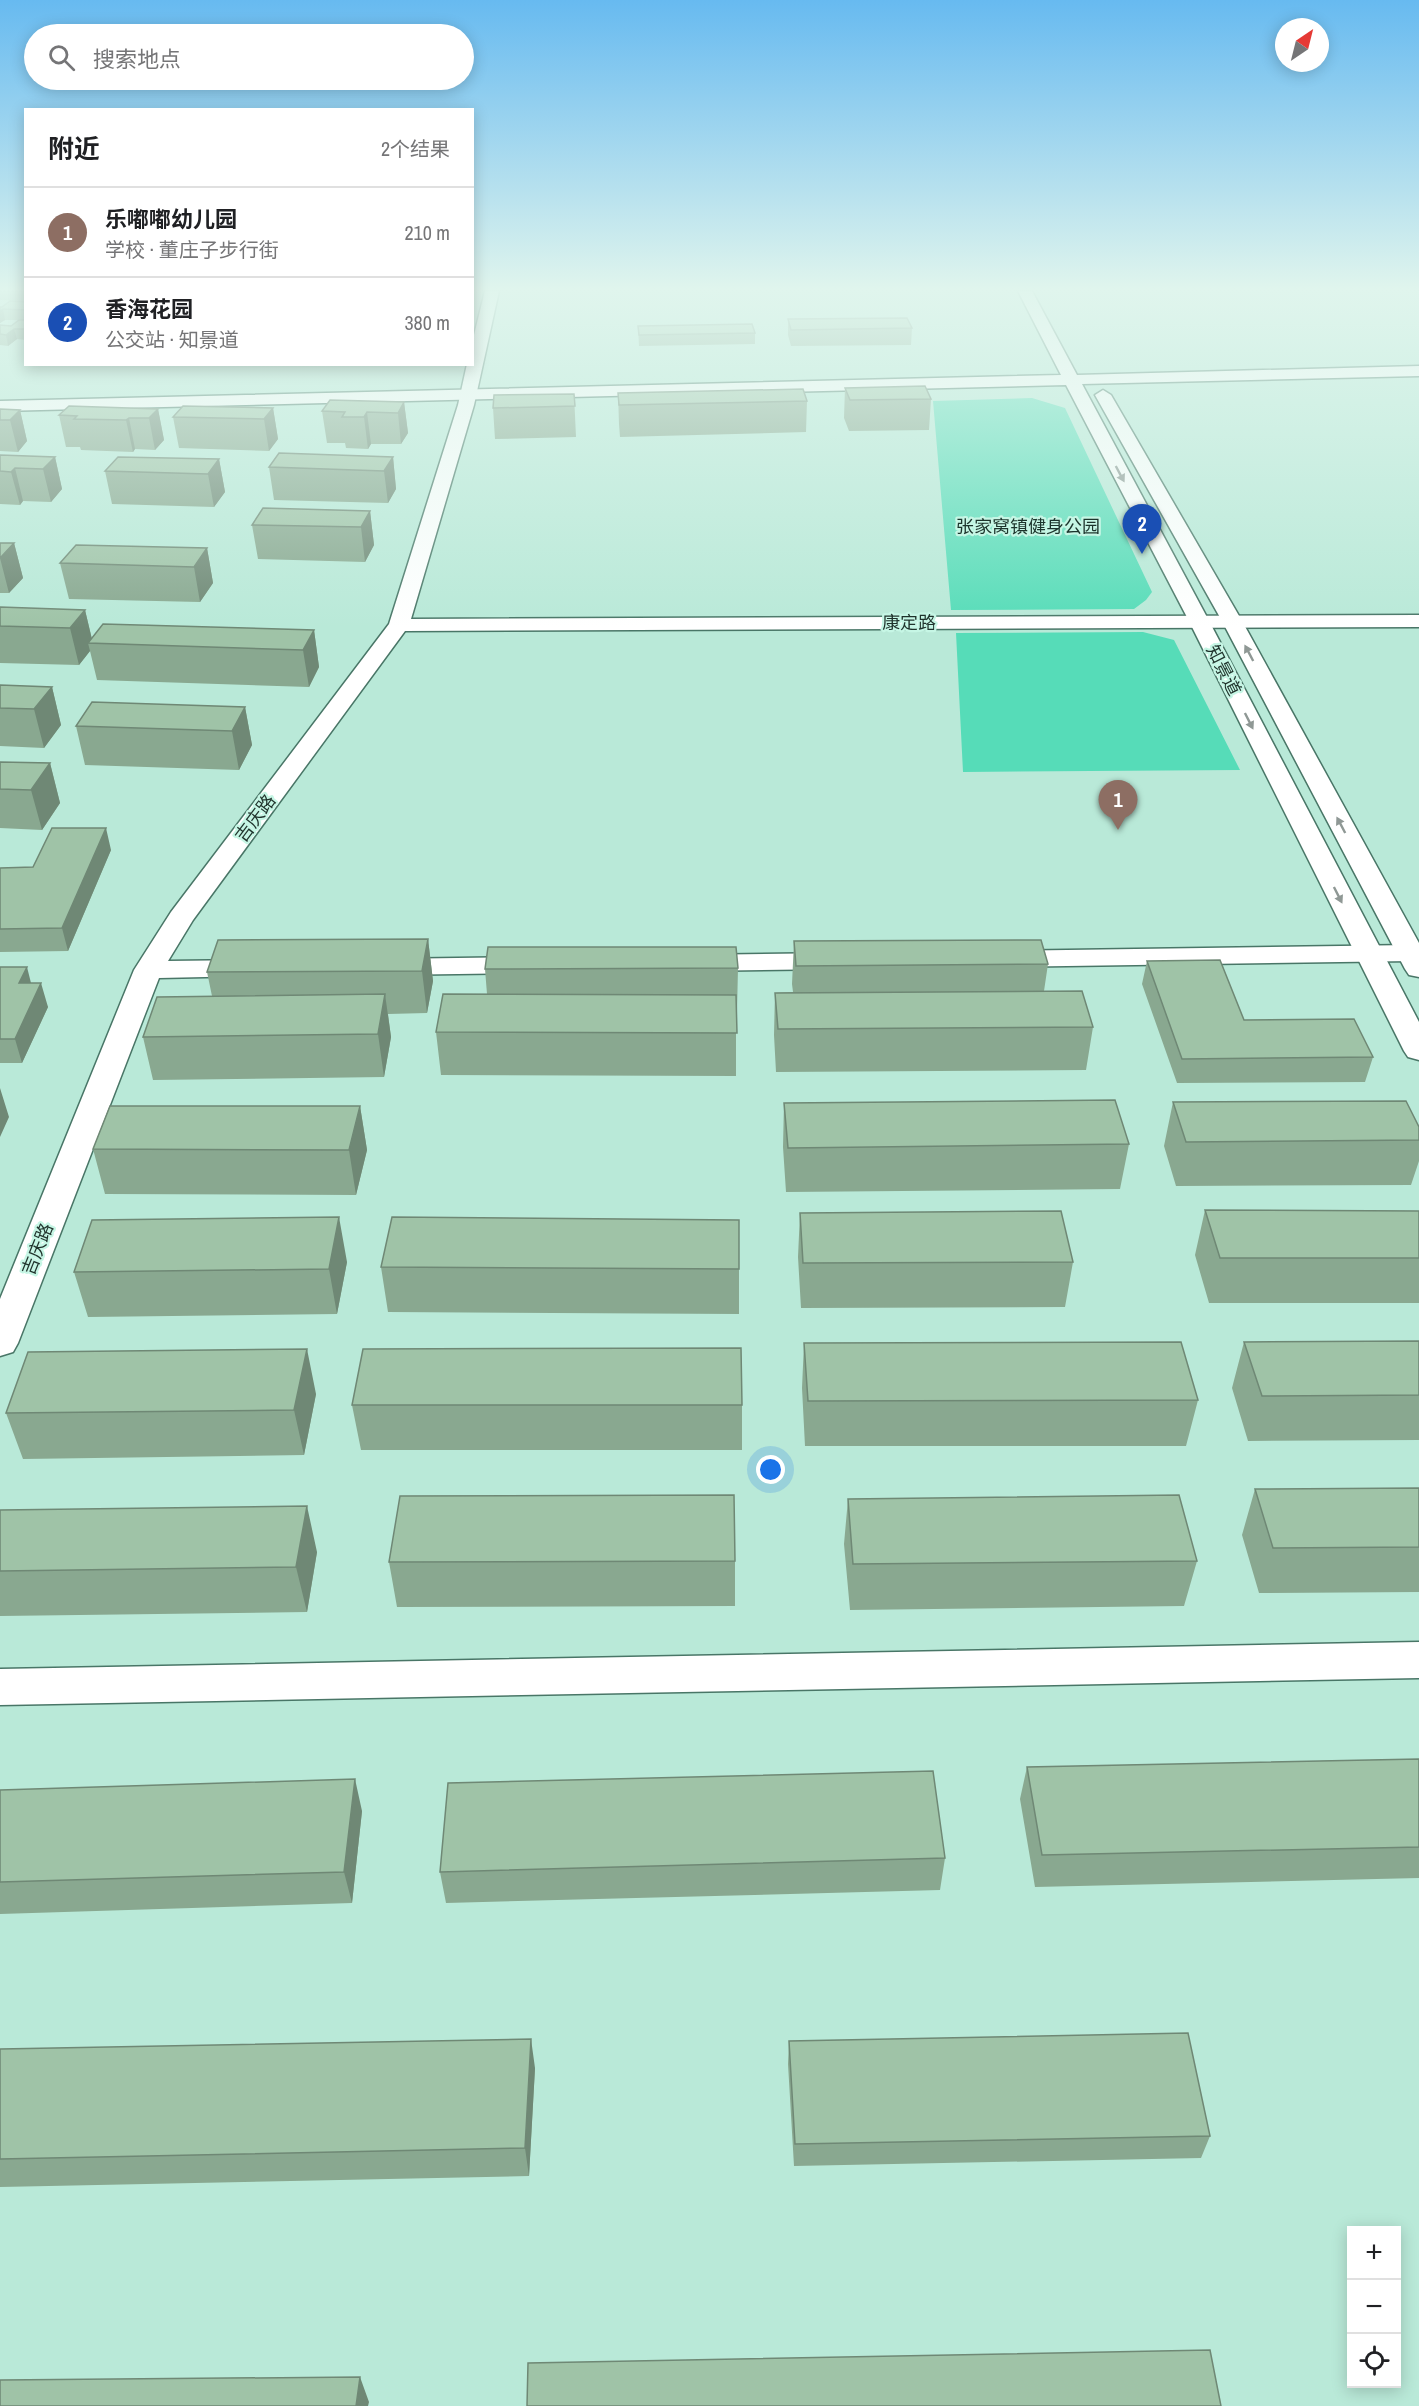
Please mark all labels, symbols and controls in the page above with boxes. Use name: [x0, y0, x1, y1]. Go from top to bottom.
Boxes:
north arrow: [1275, 18, 1329, 72]
search box: [24, 24, 474, 90]
icon: search: [45, 41, 78, 74]
text: 搜索地点: [93, 44, 181, 74]
text: 附近: [48, 131, 100, 166]
text: 2个结果: [381, 135, 450, 162]
text: 乐嘟嘟幼儿园: [105, 204, 237, 234]
text: 1: [63, 219, 72, 246]
text: 210 m: [404, 219, 450, 246]
text: 学校 · 董庄子步行街: [105, 236, 279, 263]
text: 香海花园: [105, 294, 193, 324]
text: 2: [63, 309, 72, 336]
text: 380 m: [404, 309, 450, 336]
text: 公交站 · 知景道: [105, 326, 239, 353]
one-way arrow: [1115, 465, 1125, 482]
pin: 2: [1122, 504, 1162, 554]
park label: 张家窝镇健身公园: [956, 514, 1100, 539]
street label: 康定路: [882, 610, 936, 635]
street label: 知景道: [1201, 640, 1247, 700]
one-way arrow: [1244, 644, 1254, 661]
one-way arrow: [1245, 712, 1254, 729]
pin: 1: [1098, 780, 1138, 830]
street label: 吉庆路: [229, 789, 281, 847]
one-way arrow: [1336, 816, 1346, 833]
one-way arrow: [1333, 886, 1343, 903]
street label: 吉庆路: [15, 1219, 59, 1279]
your location: [756, 1455, 785, 1484]
map controls: [1347, 2226, 1401, 2388]
button: +: [1347, 2226, 1401, 2280]
button: −: [1347, 2280, 1401, 2334]
button: locate: [1347, 2334, 1401, 2388]

